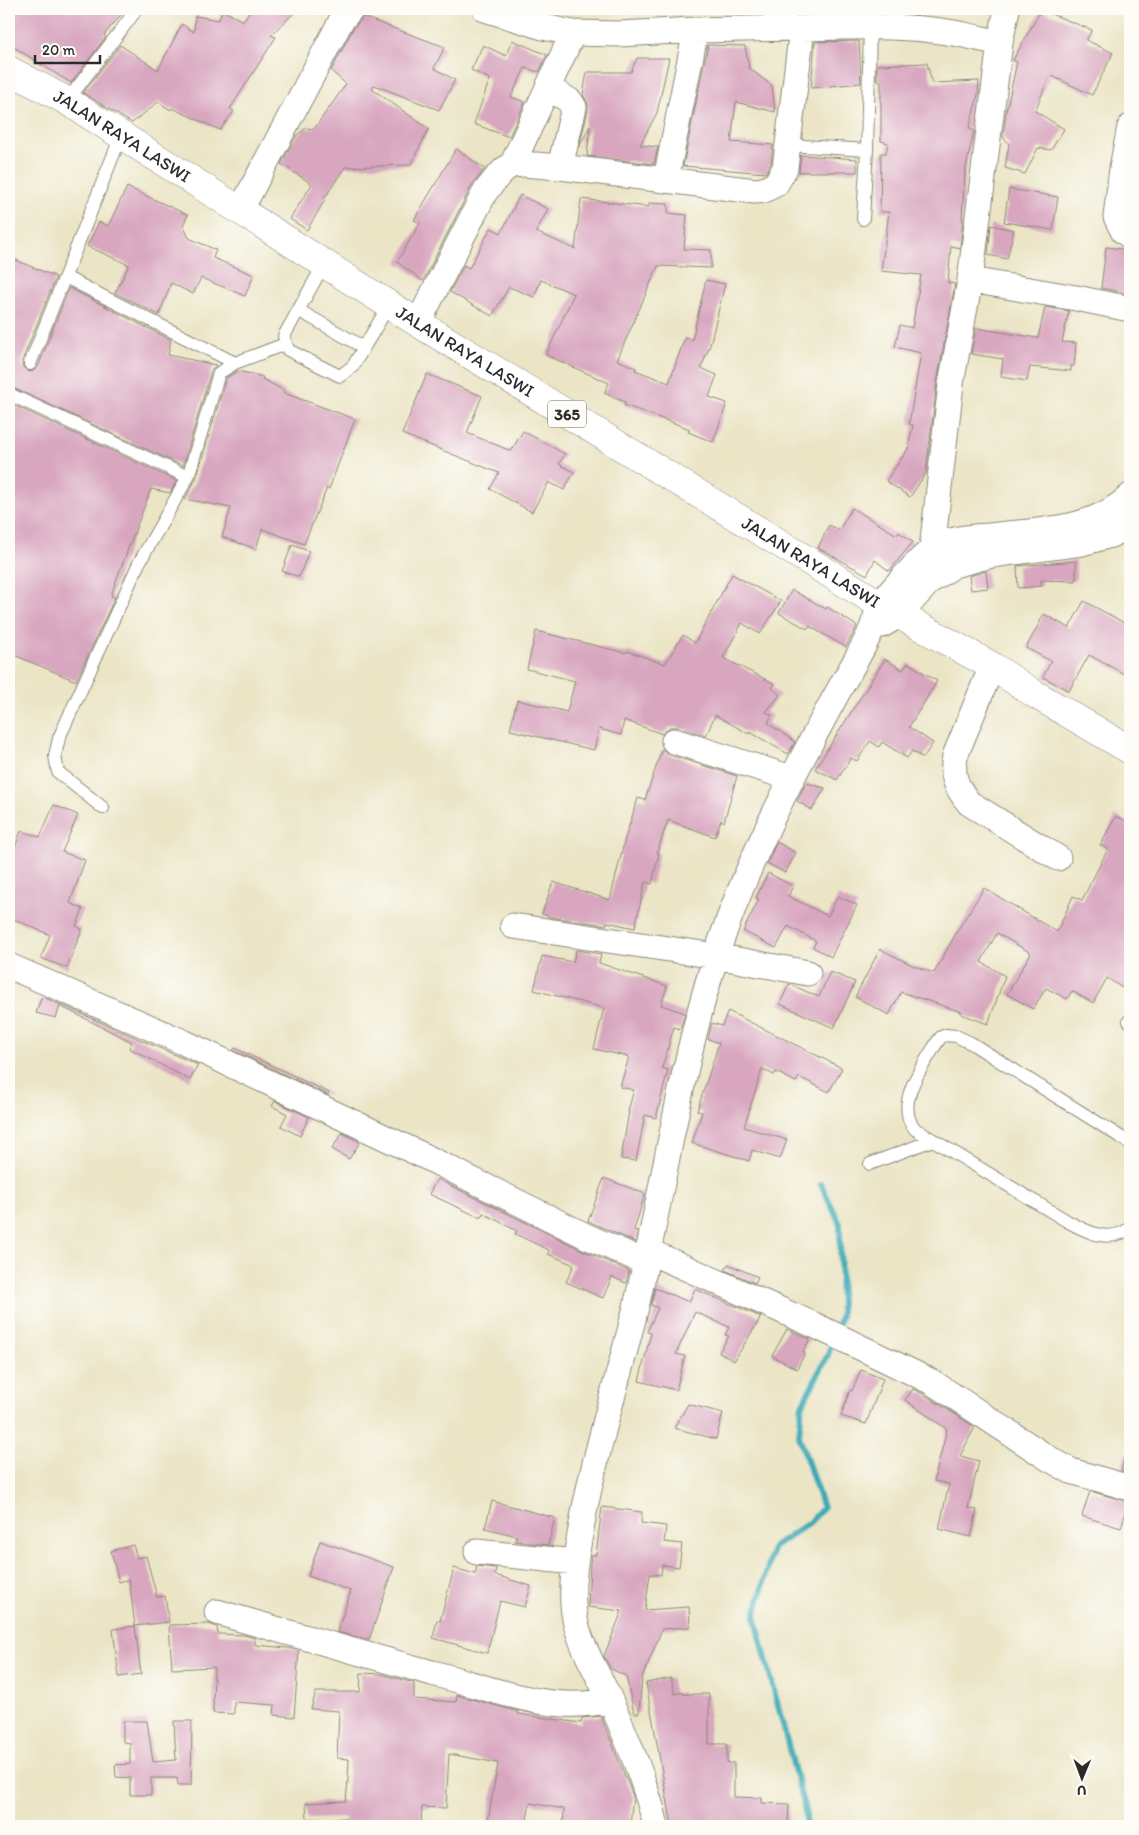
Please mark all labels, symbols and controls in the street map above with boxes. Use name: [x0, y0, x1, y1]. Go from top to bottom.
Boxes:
scale bar: [35, 32, 100, 64]
text: 20 m: [42, 41, 76, 59]
street label: JALAN RAYA LASWI: [50, 85, 195, 187]
street label: JALAN RAYA LASWI: [392, 301, 538, 402]
road number: 365: [548, 400, 586, 428]
street label: JALAN RAYA LASWI: [738, 512, 884, 613]
north arrow: [1056, 1752, 1106, 1802]
text: U: [1077, 1782, 1087, 1799]

